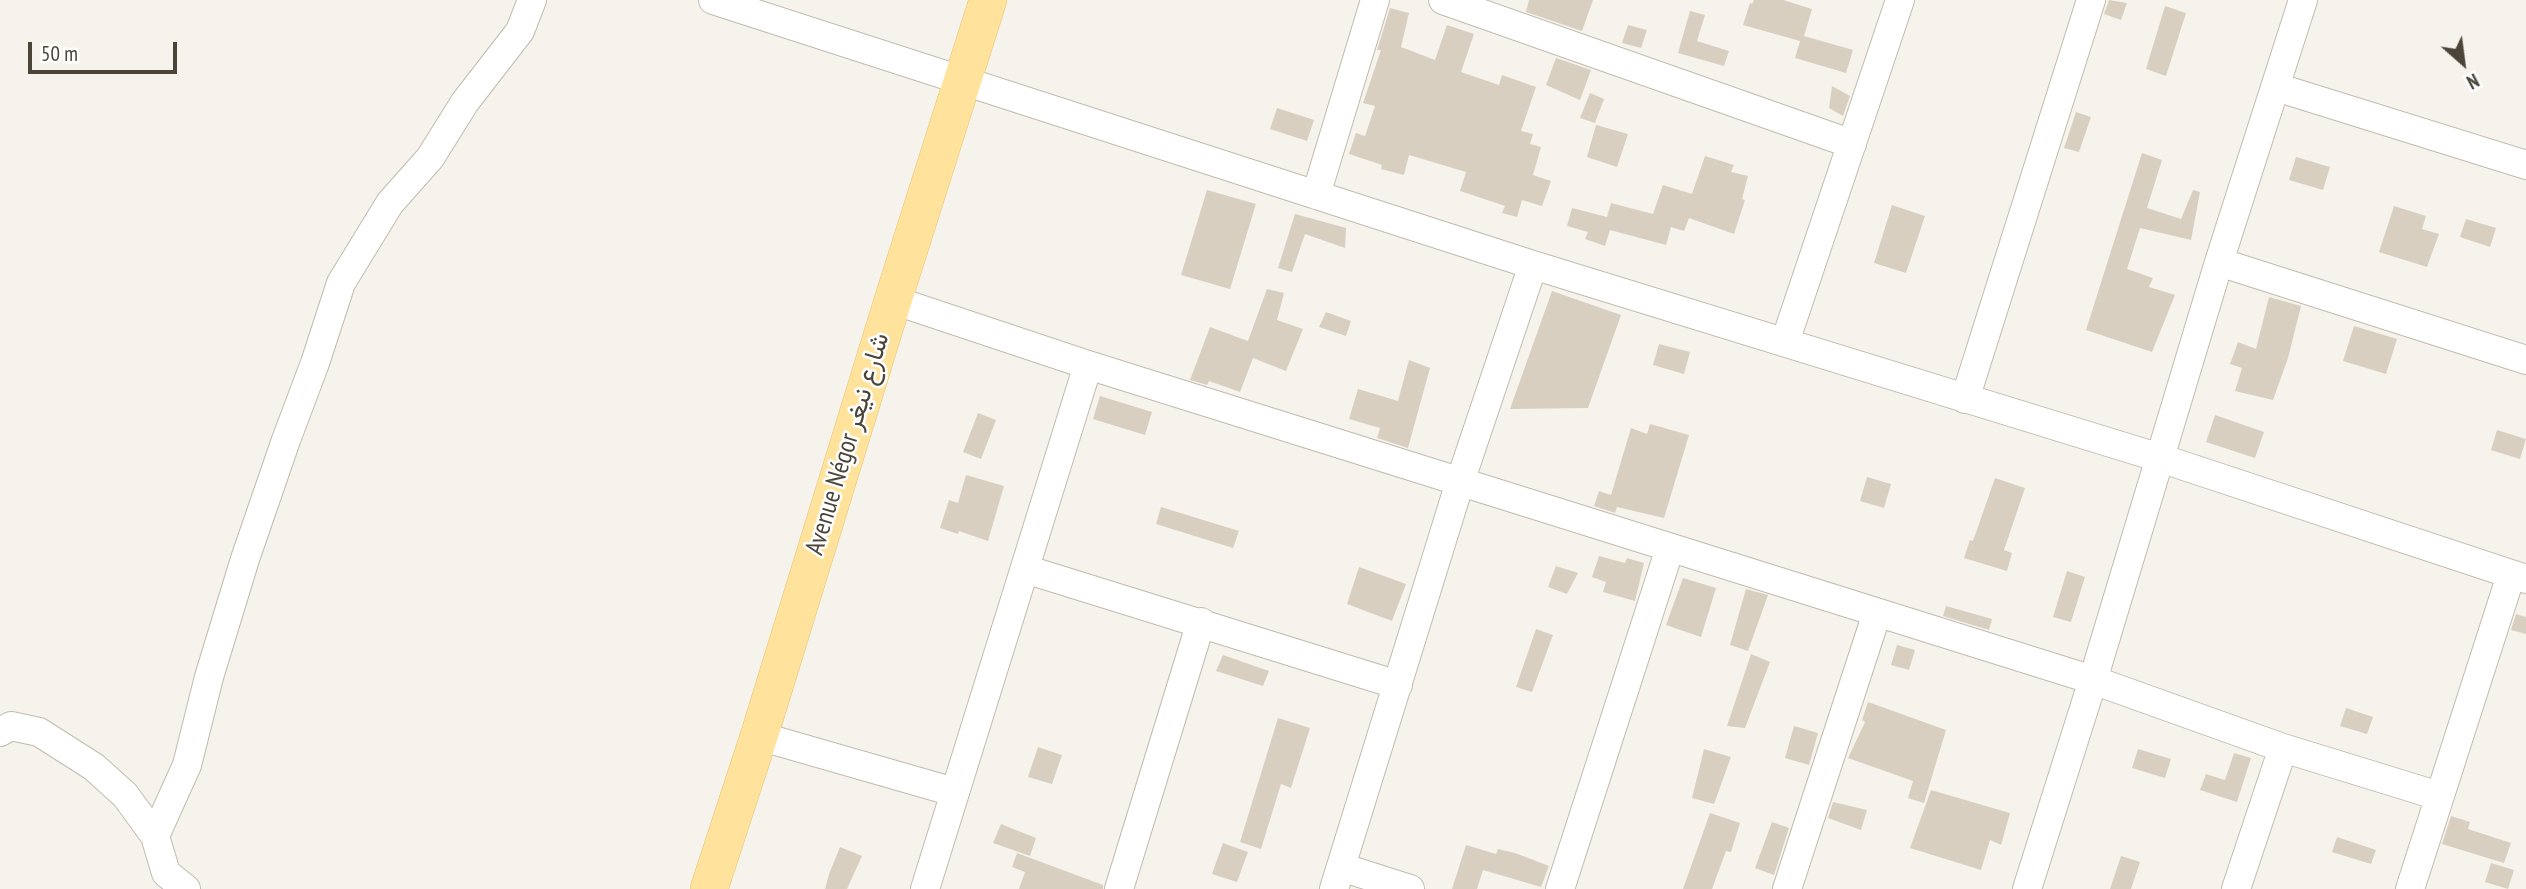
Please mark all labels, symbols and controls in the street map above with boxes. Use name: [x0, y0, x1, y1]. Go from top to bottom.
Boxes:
scale bar: [32, 28, 180, 72]
north arrow: [2428, 28, 2498, 98]
text: 50 m: [41, 40, 78, 67]
text: N: [2463, 69, 2483, 95]
street label: Avenue Négor شارع نيغر: [799, 329, 897, 559]

